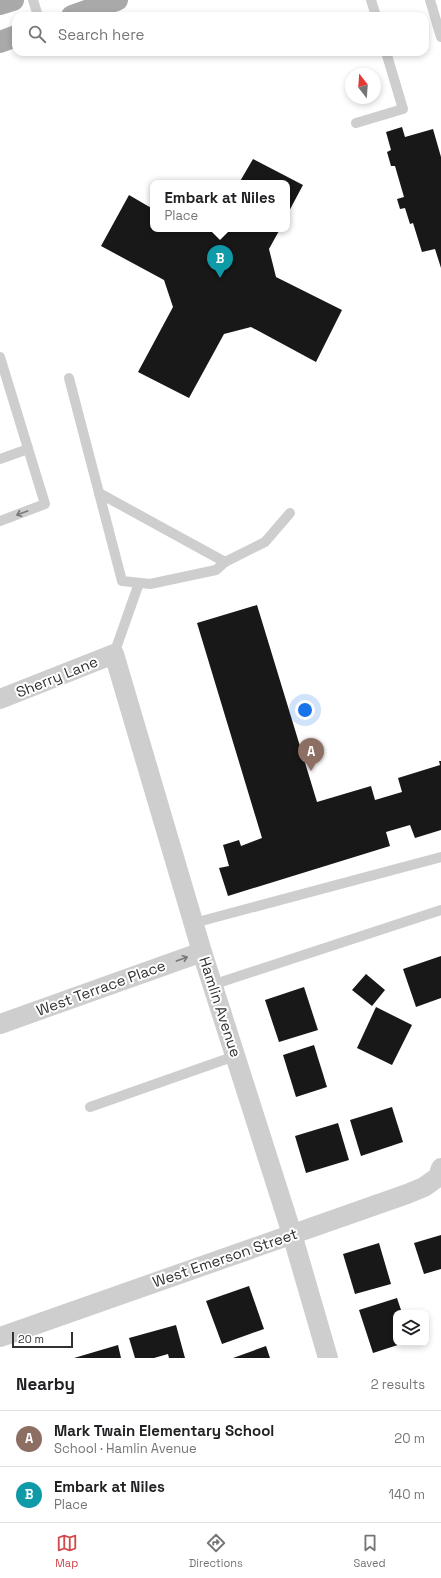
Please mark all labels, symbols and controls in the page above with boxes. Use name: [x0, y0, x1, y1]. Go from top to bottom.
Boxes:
search box: [12, 12, 429, 56]
icon: search: [26, 23, 48, 45]
text: Search here: [58, 25, 144, 44]
north arrow: [345, 68, 381, 104]
popup: [150, 180, 290, 232]
text: Embark at Niles: [165, 188, 275, 207]
text: Place: [165, 207, 198, 224]
pin: B: [207, 245, 233, 278]
one-way arrow: [17, 509, 29, 517]
street label: Sherry Lane: [13, 651, 101, 702]
your location: [295, 700, 315, 720]
pin: A: [298, 738, 324, 771]
street label: Hamlin Avenue: [195, 954, 246, 1060]
street label: West Terrace Place: [34, 955, 168, 1020]
one-way arrow: [176, 955, 188, 963]
street label: West Emerson Street: [150, 1224, 300, 1291]
map controls: [393, 1310, 429, 1346]
button: layers: [393, 1310, 429, 1346]
scale bar: [12, 1330, 73, 1349]
text: 20 m: [18, 1332, 44, 1346]
text: Nearby: [16, 1373, 75, 1395]
text: 2 results: [371, 1376, 425, 1393]
text: Mark Twain Elementary School: [54, 1421, 274, 1440]
text: A: [25, 1430, 33, 1447]
text: 20 m: [394, 1430, 425, 1447]
text: School · Hamlin Avenue: [54, 1440, 197, 1457]
text: Embark at Niles: [54, 1477, 165, 1496]
text: B: [25, 1486, 33, 1503]
text: 140 m: [389, 1486, 425, 1503]
text: Place: [54, 1496, 88, 1513]
tab: Map: [55, 1532, 78, 1570]
tab: Directions: [189, 1532, 243, 1570]
tab: Saved: [354, 1532, 386, 1570]

